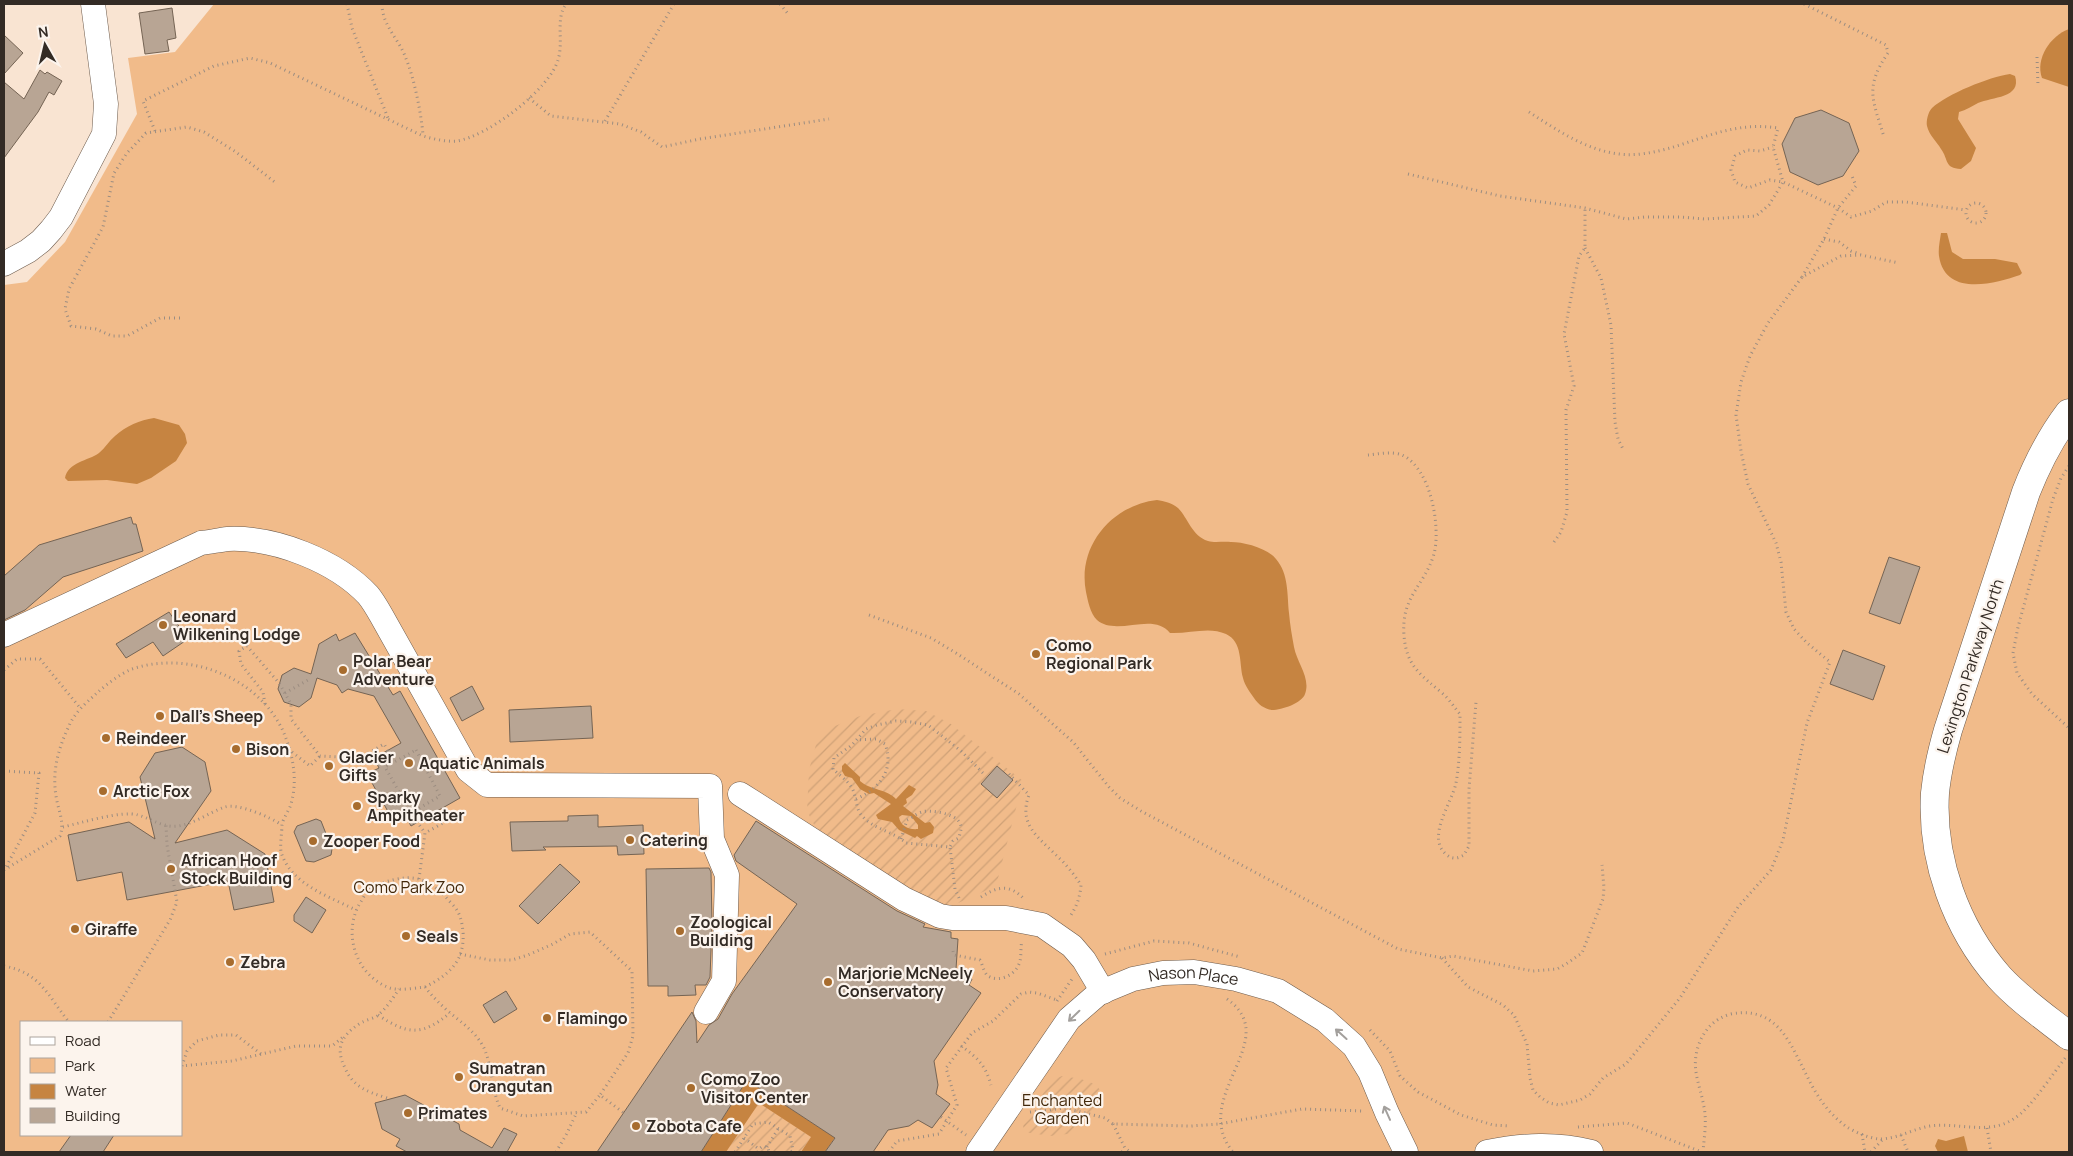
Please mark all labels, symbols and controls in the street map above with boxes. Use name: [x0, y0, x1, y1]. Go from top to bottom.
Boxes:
north arrow: [20, 20, 70, 70]
text: N: [37, 22, 49, 42]
street label: Lexington Parkway North: [1931, 576, 2009, 756]
place label: Leonard Wilkening Lodge: [173, 605, 301, 645]
marker: Leonard Wilkening Lodge: [157, 619, 169, 631]
place label: Como Regional Park: [1046, 634, 1152, 674]
marker: Como Regional Park: [1030, 648, 1042, 660]
place label: Polar Bear Adventure: [353, 650, 435, 690]
marker: Polar Bear Adventure: [337, 664, 349, 676]
place label: Dall's Sheep: [170, 705, 263, 727]
marker: Dall's Sheep: [154, 710, 166, 722]
place label: Reindeer: [116, 727, 186, 749]
marker: Reindeer: [100, 732, 112, 744]
place label: Bison: [246, 738, 289, 760]
marker: Bison: [230, 743, 242, 755]
place label: Glacier Gifts: [339, 746, 394, 786]
place label: Aquatic Animals: [419, 752, 545, 774]
marker: Aquatic Animals: [403, 757, 415, 769]
marker: Glacier Gifts: [323, 760, 335, 772]
place label: Arctic Fox: [113, 780, 190, 802]
marker: Arctic Fox: [97, 785, 109, 797]
place label: Sparky Ampitheater: [367, 786, 465, 826]
marker: Sparky Ampitheater: [351, 800, 363, 812]
place label: Catering: [640, 829, 708, 851]
place label: Zooper Food: [323, 830, 420, 852]
marker: Catering: [624, 834, 636, 846]
marker: Zooper Food: [307, 835, 319, 847]
place label: African Hoof Stock Building: [181, 849, 292, 889]
marker: African Hoof Stock Building: [165, 863, 177, 875]
park label: Como Park Zoo: [354, 876, 464, 898]
place label: Zoological Building: [690, 911, 772, 951]
place label: Giraffe: [85, 918, 138, 940]
marker: Giraffe: [69, 923, 81, 935]
place label: Seals: [416, 925, 459, 947]
marker: Zoological Building: [674, 925, 686, 937]
marker: Seals: [400, 930, 412, 942]
place label: Zebra: [240, 951, 286, 973]
marker: Zebra: [224, 956, 236, 968]
street label: Nason Place: [1147, 961, 1240, 990]
place label: Marjorie McNeely Conservatory: [838, 962, 973, 1002]
marker: Marjorie McNeely Conservatory: [822, 976, 834, 988]
place label: Flamingo: [557, 1007, 628, 1029]
one-way arrow: [1067, 1010, 1080, 1022]
marker: Flamingo: [541, 1012, 553, 1024]
legend: [20, 1021, 182, 1136]
one-way arrow: [1335, 1028, 1347, 1040]
text: Road: [65, 1030, 101, 1051]
text: Park: [65, 1055, 95, 1076]
place label: Sumatran Orangutan: [469, 1057, 552, 1097]
place label: Como Zoo Visitor Center: [701, 1068, 808, 1108]
marker: Sumatran Orangutan: [453, 1071, 465, 1083]
text: Water: [65, 1080, 107, 1101]
marker: Como Zoo Visitor Center: [685, 1082, 697, 1094]
park label: Enchanted Garden: [1022, 1089, 1102, 1129]
place label: Primates: [418, 1102, 488, 1124]
text: Building: [65, 1105, 120, 1126]
one-way arrow: [1382, 1106, 1391, 1121]
marker: Primates: [402, 1107, 414, 1119]
place label: Zobota Cafe: [646, 1115, 742, 1137]
marker: Zobota Cafe: [630, 1120, 642, 1132]

